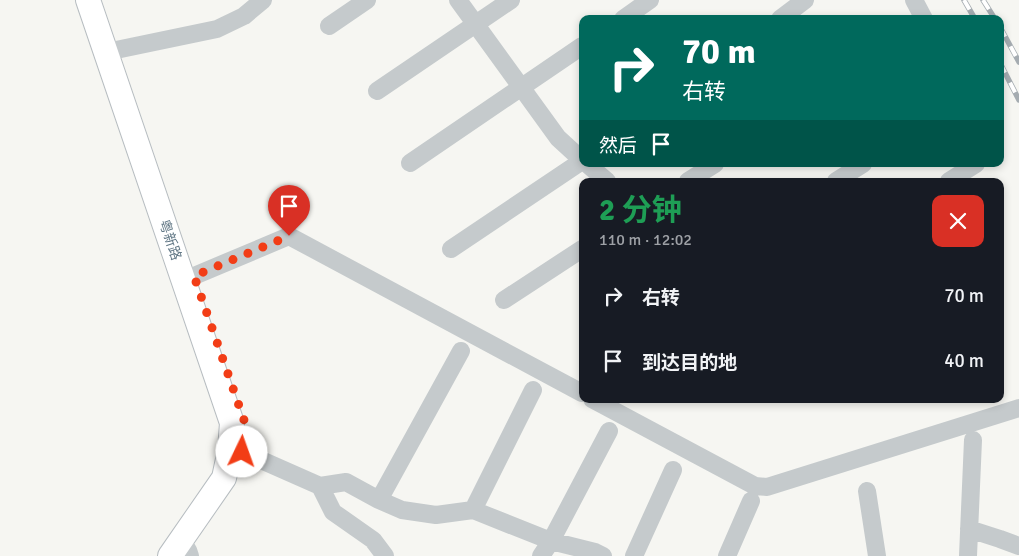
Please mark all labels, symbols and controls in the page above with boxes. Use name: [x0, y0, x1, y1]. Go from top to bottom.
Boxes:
text: 70 m: [682, 30, 756, 73]
icon: right: [599, 35, 664, 100]
text: 右转: [682, 78, 726, 105]
icon: arrive: [647, 130, 675, 158]
text: 然后: [599, 134, 637, 158]
pin: [268, 185, 310, 236]
icon: arrive: [275, 192, 303, 220]
text: 2 分钟: [599, 192, 682, 229]
button: close: [932, 195, 984, 247]
street label: 粤新路: [155, 217, 185, 263]
text: 110 m · 12:02: [599, 230, 692, 250]
icon: right: [599, 282, 627, 310]
text: 70 m: [944, 284, 984, 308]
text: 右转: [642, 286, 680, 310]
icon: arrive: [599, 347, 627, 375]
text: 40 m: [944, 349, 984, 373]
text: 到达目的地: [642, 351, 737, 375]
position arrow: [215, 425, 267, 477]

